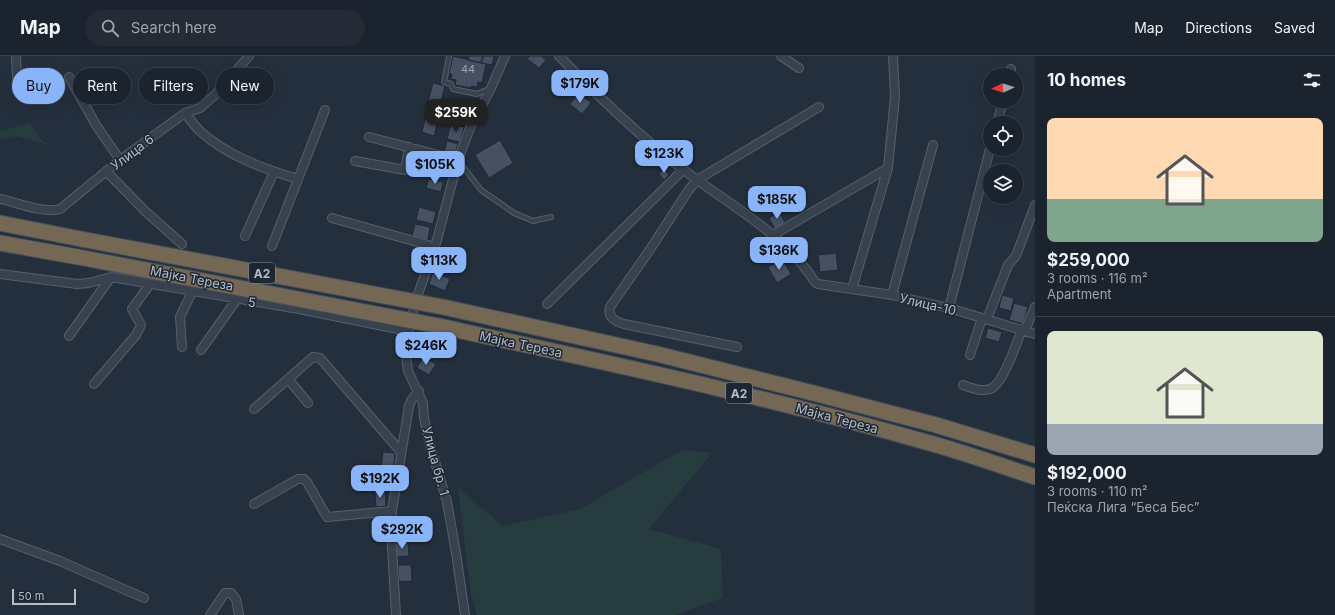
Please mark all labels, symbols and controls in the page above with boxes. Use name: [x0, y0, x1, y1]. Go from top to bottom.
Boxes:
search box: [85, 10, 365, 46]
text: Map: [20, 16, 61, 39]
icon: search: [99, 17, 121, 39]
text: Search here: [131, 18, 216, 37]
text: Map: [1134, 19, 1163, 36]
text: Directions: [1185, 19, 1252, 36]
text: Saved: [1274, 19, 1315, 36]
house number: 44: [461, 62, 475, 76]
chip: Buy: [12, 68, 65, 104]
chip: Rent: [73, 68, 131, 104]
chip: Filters: [139, 68, 208, 104]
chip: New: [216, 68, 274, 104]
north arrow: [983, 68, 1023, 108]
map controls: [983, 68, 1023, 204]
icon: filters: [1301, 69, 1323, 91]
pin: $179K: [552, 70, 608, 104]
text: 10 homes: [1047, 70, 1126, 90]
text: $179K: [560, 75, 600, 91]
pin: $259K: [428, 99, 484, 133]
text: $259K: [435, 104, 477, 120]
button: locate: [983, 116, 1023, 156]
street label: Улица 6: [107, 131, 157, 173]
pin: $123K: [636, 140, 692, 174]
icon: home: [1149, 144, 1221, 216]
text: $123K: [644, 145, 684, 161]
pin: $105K: [407, 151, 463, 185]
text: $105K: [415, 156, 455, 172]
button: layers: [983, 164, 1023, 204]
pin: $185K: [749, 186, 805, 220]
text: $185K: [757, 191, 797, 207]
pin: $136K: [751, 237, 807, 271]
text: $136K: [759, 242, 799, 258]
pin: $113K: [411, 247, 467, 281]
text: $259,000: [1047, 250, 1130, 270]
text: $113K: [420, 252, 458, 268]
street label: Мајка Тереза: [149, 262, 235, 294]
road number: A2: [249, 263, 275, 283]
text: 3 rooms · 116 m²: [1047, 270, 1148, 286]
text: Apartment: [1047, 286, 1112, 302]
street label: Улица-10: [898, 290, 958, 318]
street label: 5: [247, 293, 257, 311]
street label: Мајка Тереза: [478, 327, 564, 361]
pin: $246K: [398, 332, 454, 366]
text: $246K: [404, 337, 448, 353]
icon: home: [1149, 357, 1221, 429]
road number: A2: [726, 383, 752, 403]
street label: Мајка Тереза: [794, 399, 880, 437]
street label: Улица бр. 1: [419, 425, 453, 497]
text: $192,000: [1047, 463, 1127, 483]
pin: $192K: [352, 465, 408, 499]
text: $192K: [360, 470, 400, 486]
text: 3 rooms · 110 m²: [1047, 483, 1148, 499]
text: Пеќска Лига “Беса Бес”: [1047, 499, 1199, 515]
pin: $292K: [374, 516, 430, 550]
text: $292K: [381, 521, 423, 537]
scale bar: [12, 587, 76, 606]
text: 50 m: [18, 589, 44, 603]

